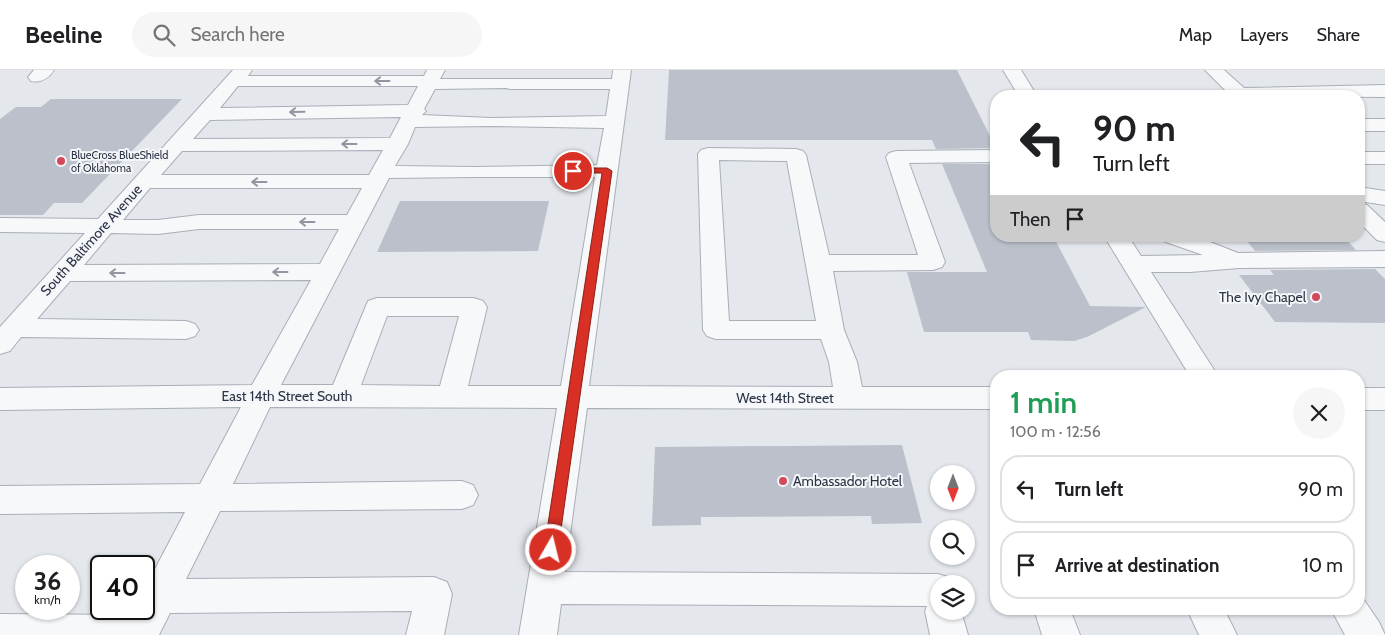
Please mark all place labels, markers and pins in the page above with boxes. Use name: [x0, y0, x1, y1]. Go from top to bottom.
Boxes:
place label: BlueCross BlueShield of Oklahoma: [71, 148, 168, 175]
pin: [552, 150, 594, 192]
marker: BlueCross BlueShield of Oklahoma: [55, 155, 67, 167]
place label: The Ivy Chapel: [1219, 288, 1307, 306]
marker: The Ivy Chapel: [1310, 291, 1322, 303]
place label: Ambassador Hotel: [793, 472, 903, 490]
marker: Ambassador Hotel: [777, 475, 789, 487]

